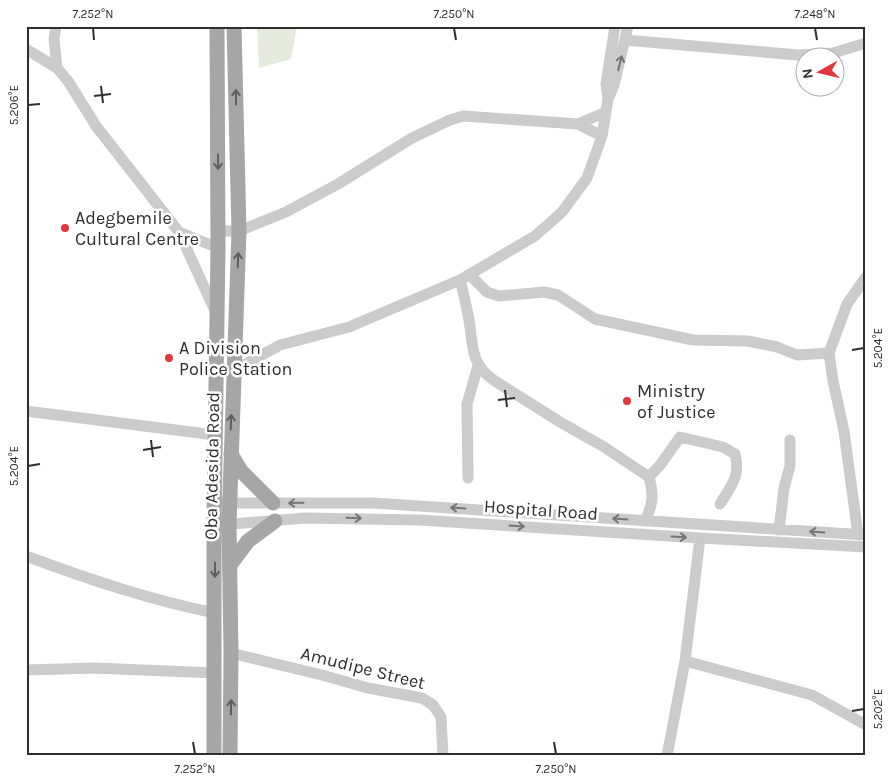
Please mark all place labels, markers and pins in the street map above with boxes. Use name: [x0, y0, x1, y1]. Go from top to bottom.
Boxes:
place label: Adegbemile Cultural Centre: [75, 207, 199, 250]
marker: Adegbemile Cultural Centre: [59, 222, 71, 234]
place label: A Division Police Station: [179, 337, 292, 380]
marker: A Division Police Station: [163, 352, 175, 364]
place label: Ministry of Justice: [637, 380, 716, 423]
marker: Ministry of Justice: [621, 395, 633, 407]

